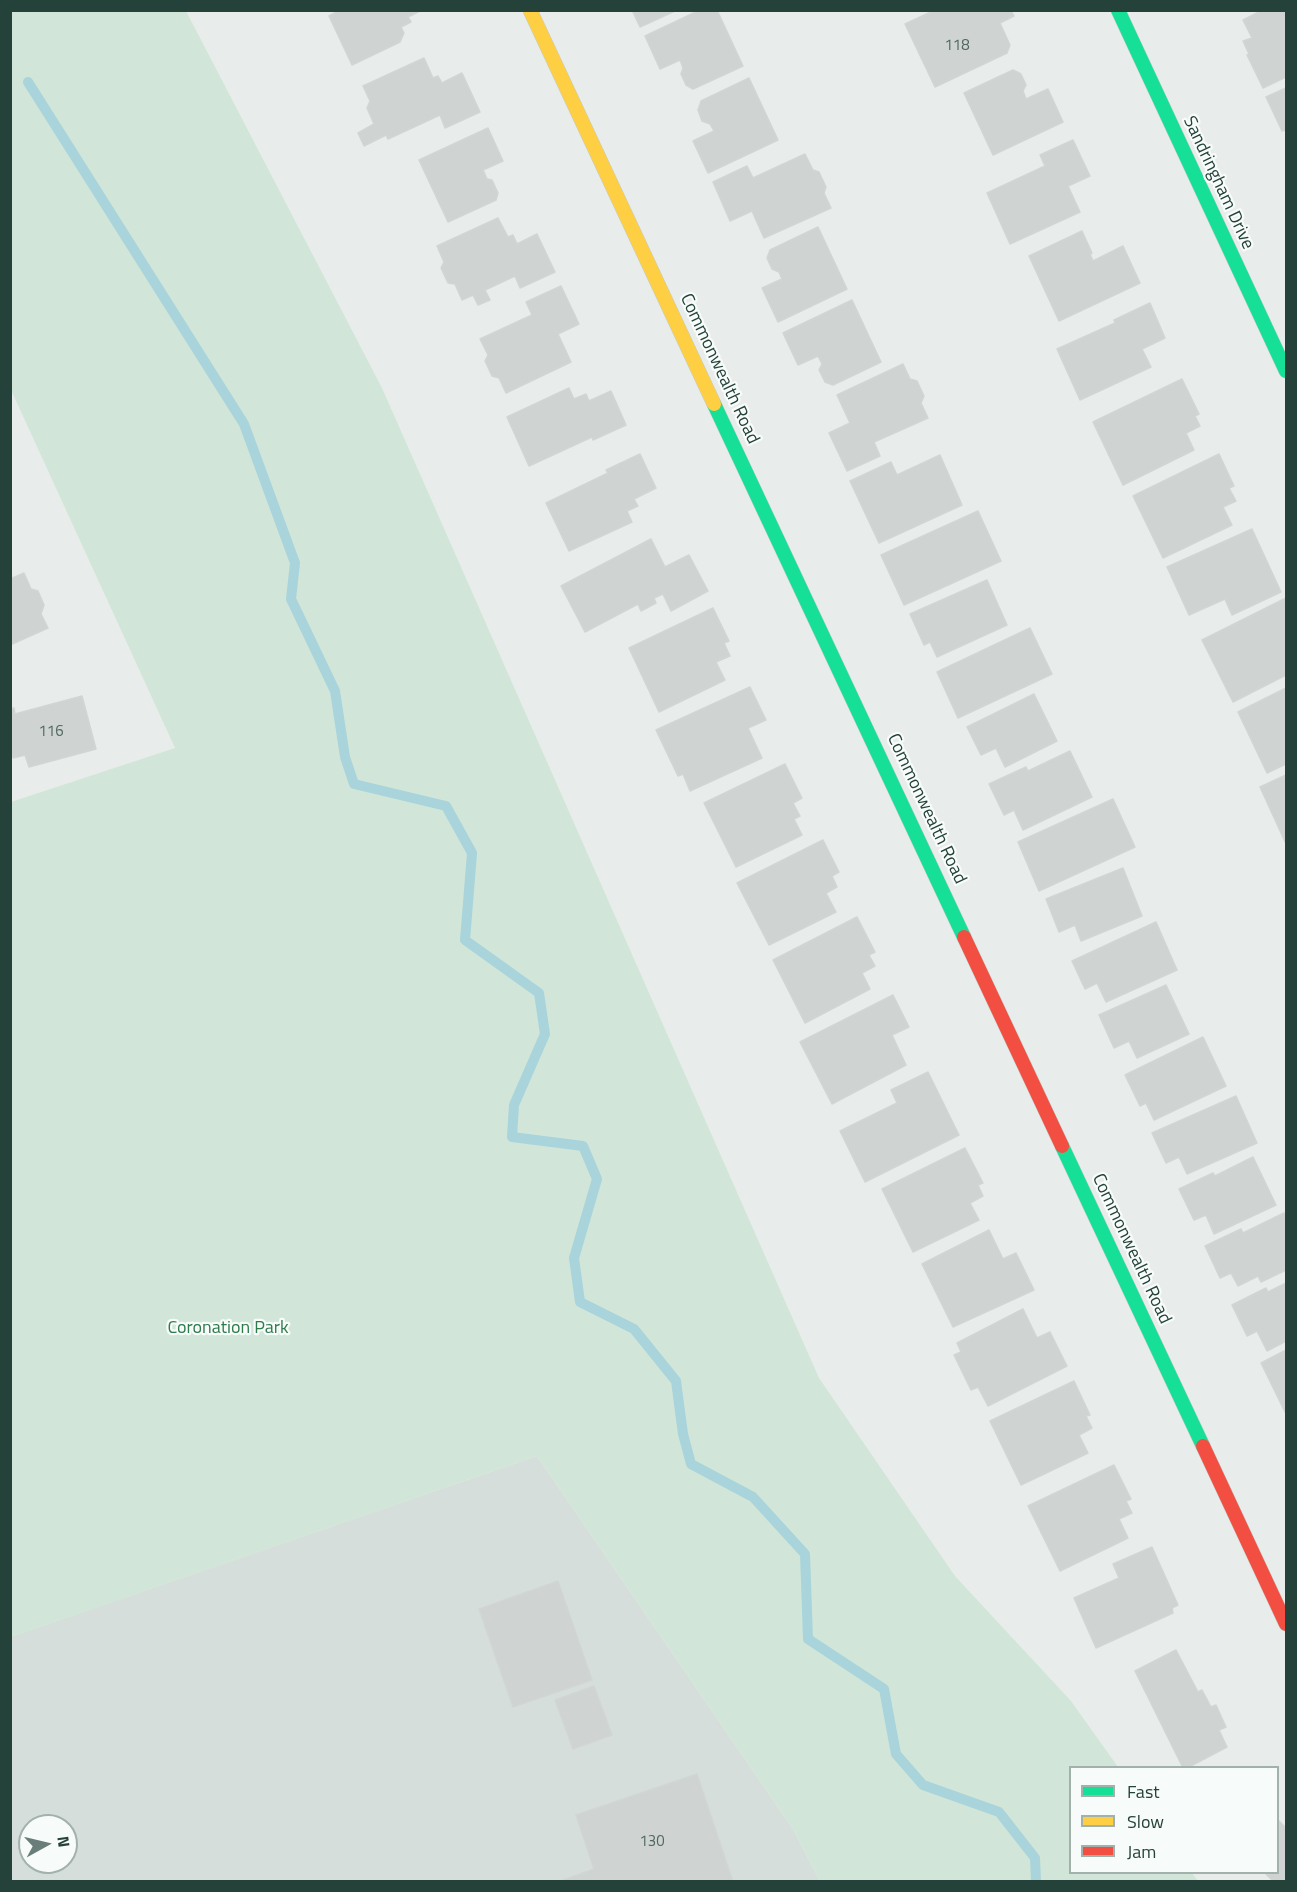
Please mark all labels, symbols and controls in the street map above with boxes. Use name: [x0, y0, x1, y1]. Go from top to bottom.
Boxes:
house number: 118: [944, 37, 970, 55]
street label: Sandringham Drive: [1178, 113, 1258, 253]
street label: Commonwealth Road: [675, 291, 763, 447]
house number: 116: [38, 723, 64, 741]
street label: Commonwealth Road: [882, 731, 970, 887]
street label: Commonwealth Road: [1087, 1171, 1175, 1327]
park label: Coronation Park: [167, 1318, 289, 1340]
legend: [1069, 1766, 1279, 1874]
text: Fast: [1127, 1778, 1160, 1805]
text: Slow: [1127, 1808, 1164, 1835]
north arrow: [18, 1814, 78, 1874]
house number: 130: [639, 1833, 665, 1851]
text: N: [51, 1835, 76, 1849]
text: Jam: [1127, 1838, 1156, 1865]

